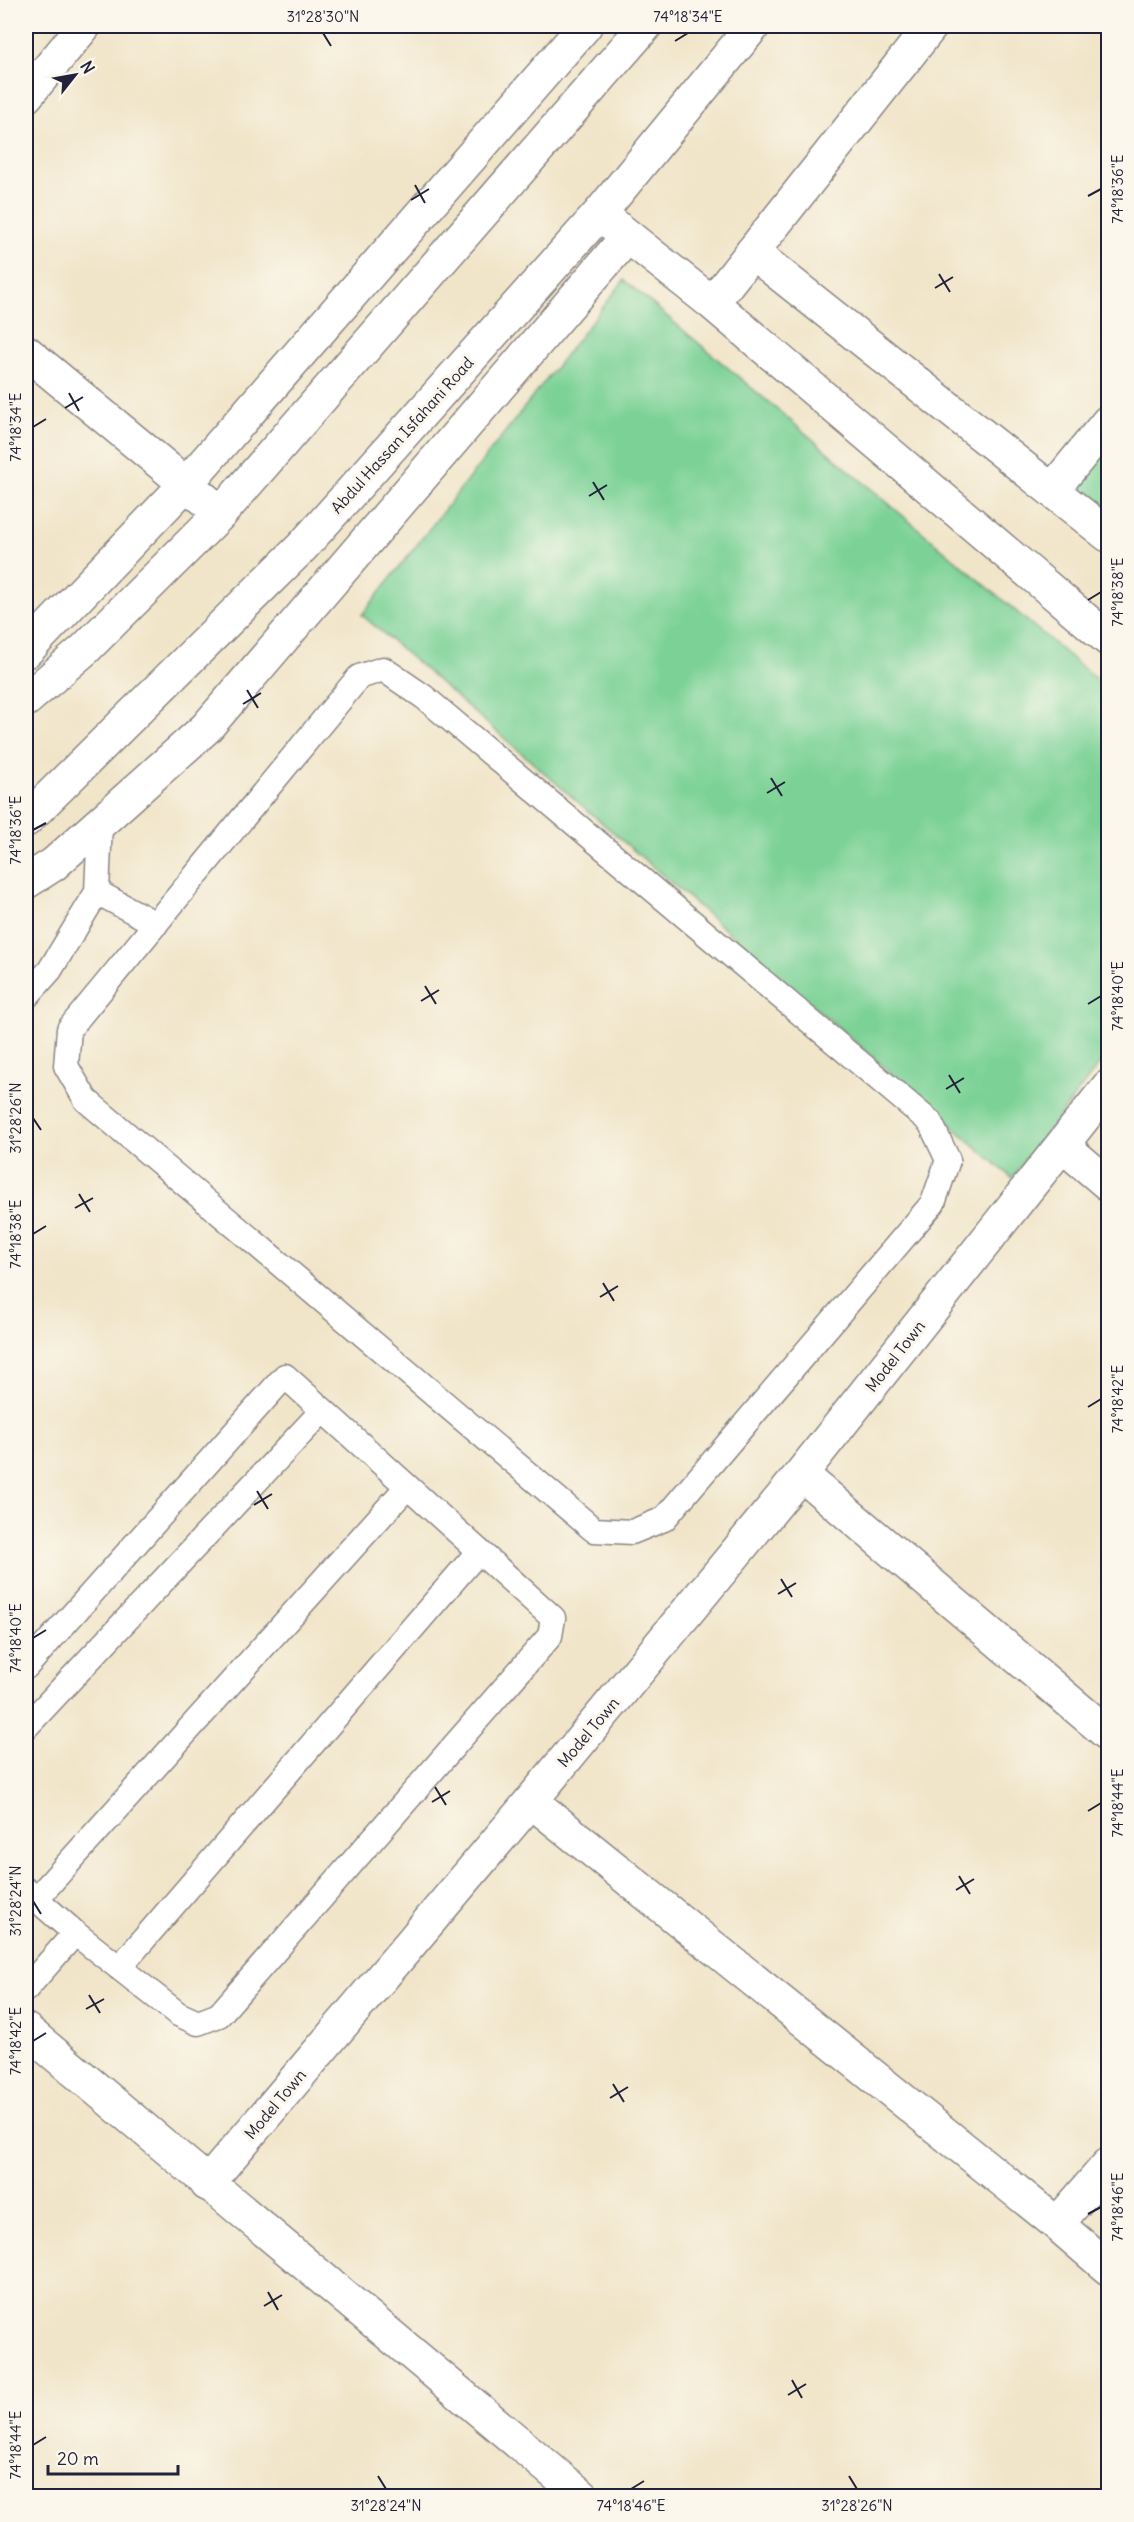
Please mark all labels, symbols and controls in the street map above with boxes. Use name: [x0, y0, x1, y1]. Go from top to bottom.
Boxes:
text: 31°28'30"N: [287, 7, 359, 26]
text: 74°18'34"E: [653, 7, 723, 26]
north arrow: [45, 45, 105, 105]
text: N: [76, 57, 99, 77]
text: 74°18'36"E: [1108, 154, 1127, 224]
street label: Abdul Hassan Isfahani Road: [326, 353, 478, 517]
text: 74°18'34"E: [6, 392, 25, 462]
text: 74°18'38"E: [1108, 557, 1127, 627]
text: 74°18'36"E: [6, 795, 25, 865]
text: 74°18'40"E: [1108, 961, 1127, 1031]
text: 31°28'26"N: [6, 1082, 25, 1154]
text: 74°18'38"E: [6, 1199, 25, 1269]
street label: Model Town: [861, 1316, 929, 1396]
text: 74°18'42"E: [1108, 1365, 1127, 1433]
text: 74°18'40"E: [6, 1603, 25, 1673]
street label: Model Town: [553, 1693, 623, 1771]
text: 74°18'44"E: [1108, 1768, 1127, 1838]
text: 31°28'24"N: [6, 1865, 25, 1937]
text: 74°18'42"E: [6, 2007, 25, 2075]
street label: Model Town: [240, 2065, 310, 2143]
text: 74°18'46"E: [1108, 2172, 1127, 2242]
text: 74°18'44"E: [6, 2410, 25, 2480]
scale bar: [48, 2438, 178, 2476]
text: 20 m: [57, 2447, 99, 2470]
text: 31°28'24"N: [350, 2496, 422, 2515]
text: 74°18'46"E: [596, 2496, 666, 2515]
text: 31°28'26"N: [821, 2496, 893, 2515]

